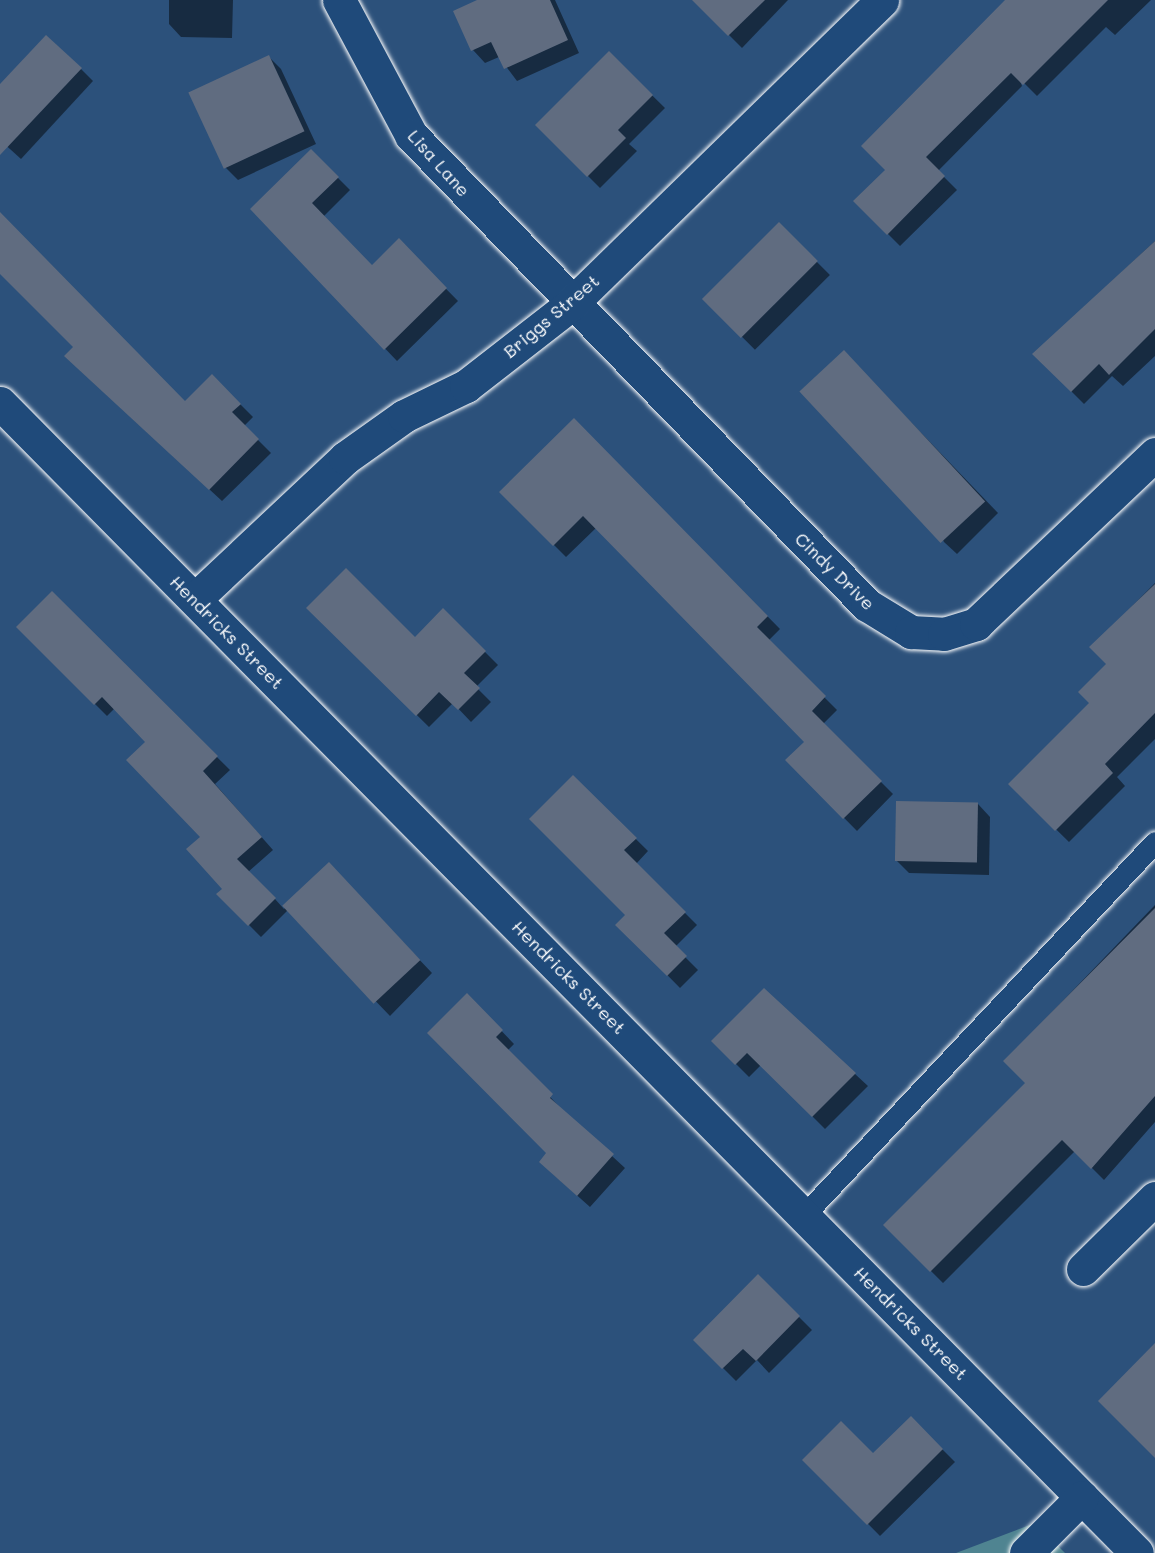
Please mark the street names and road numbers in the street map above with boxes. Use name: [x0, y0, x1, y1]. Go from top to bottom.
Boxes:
street label: Lisa Lane: [403, 125, 475, 201]
street label: Briggs Street: [499, 270, 603, 362]
street label: Cindy Drive: [791, 528, 879, 614]
street label: Hendricks Street: [166, 571, 288, 693]
street label: Hendricks Street: [508, 916, 630, 1038]
street label: Hendricks Street: [850, 1262, 972, 1384]

